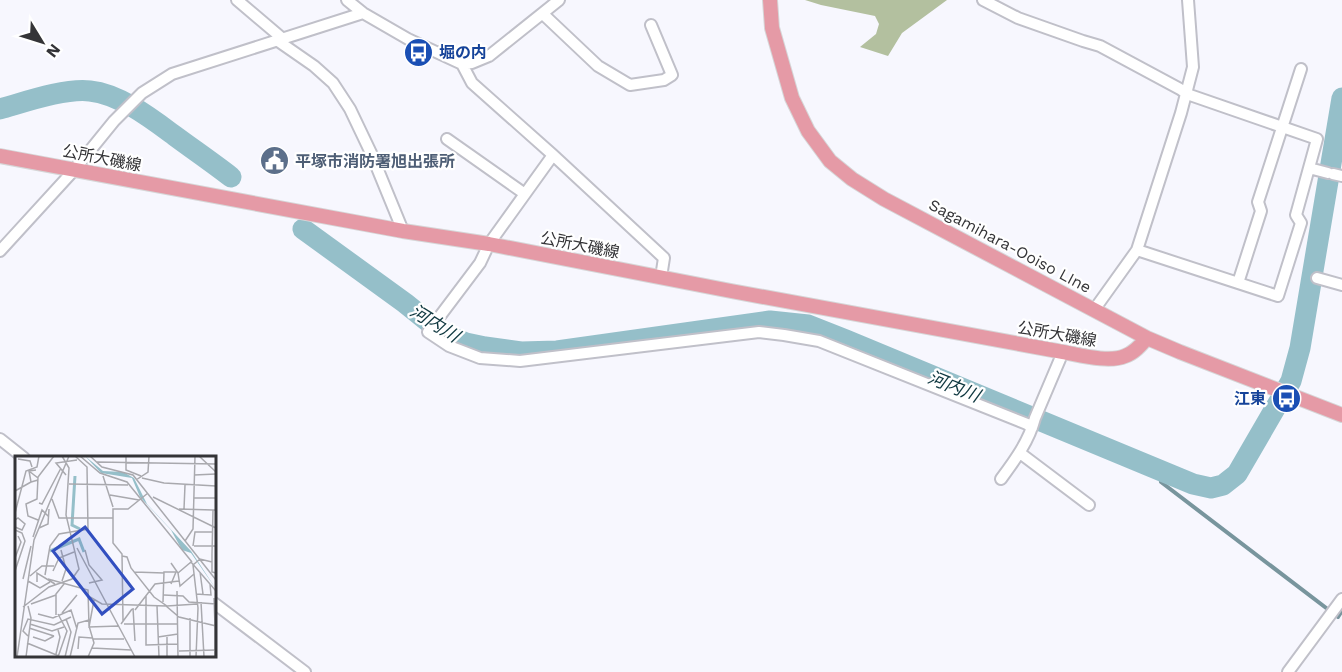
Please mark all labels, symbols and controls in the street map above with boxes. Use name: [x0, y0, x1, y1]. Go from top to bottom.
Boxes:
north arrow: [12, 12, 72, 72]
bus stop icon: 堀の内: [402, 36, 434, 68]
text: N: [42, 40, 65, 61]
place label: 堀の内: [439, 43, 487, 62]
street label: 公所大磯線: [61, 141, 143, 175]
public building icon: 平塚市消防署旭出張所: [258, 145, 290, 177]
place label: 平塚市消防署旭出張所: [295, 152, 455, 171]
street label: Sagamihara-Ooiso LIne: [926, 195, 1094, 297]
street label: 公所大磯線: [539, 228, 621, 262]
water label: 河内川: [407, 300, 465, 347]
street label: 公所大磯線: [1016, 318, 1098, 350]
water label: 河内川: [925, 366, 985, 407]
bus stop icon: 江東: [1271, 382, 1303, 414]
place label: 江東: [1234, 389, 1266, 408]
inset map: [15, 456, 216, 657]

